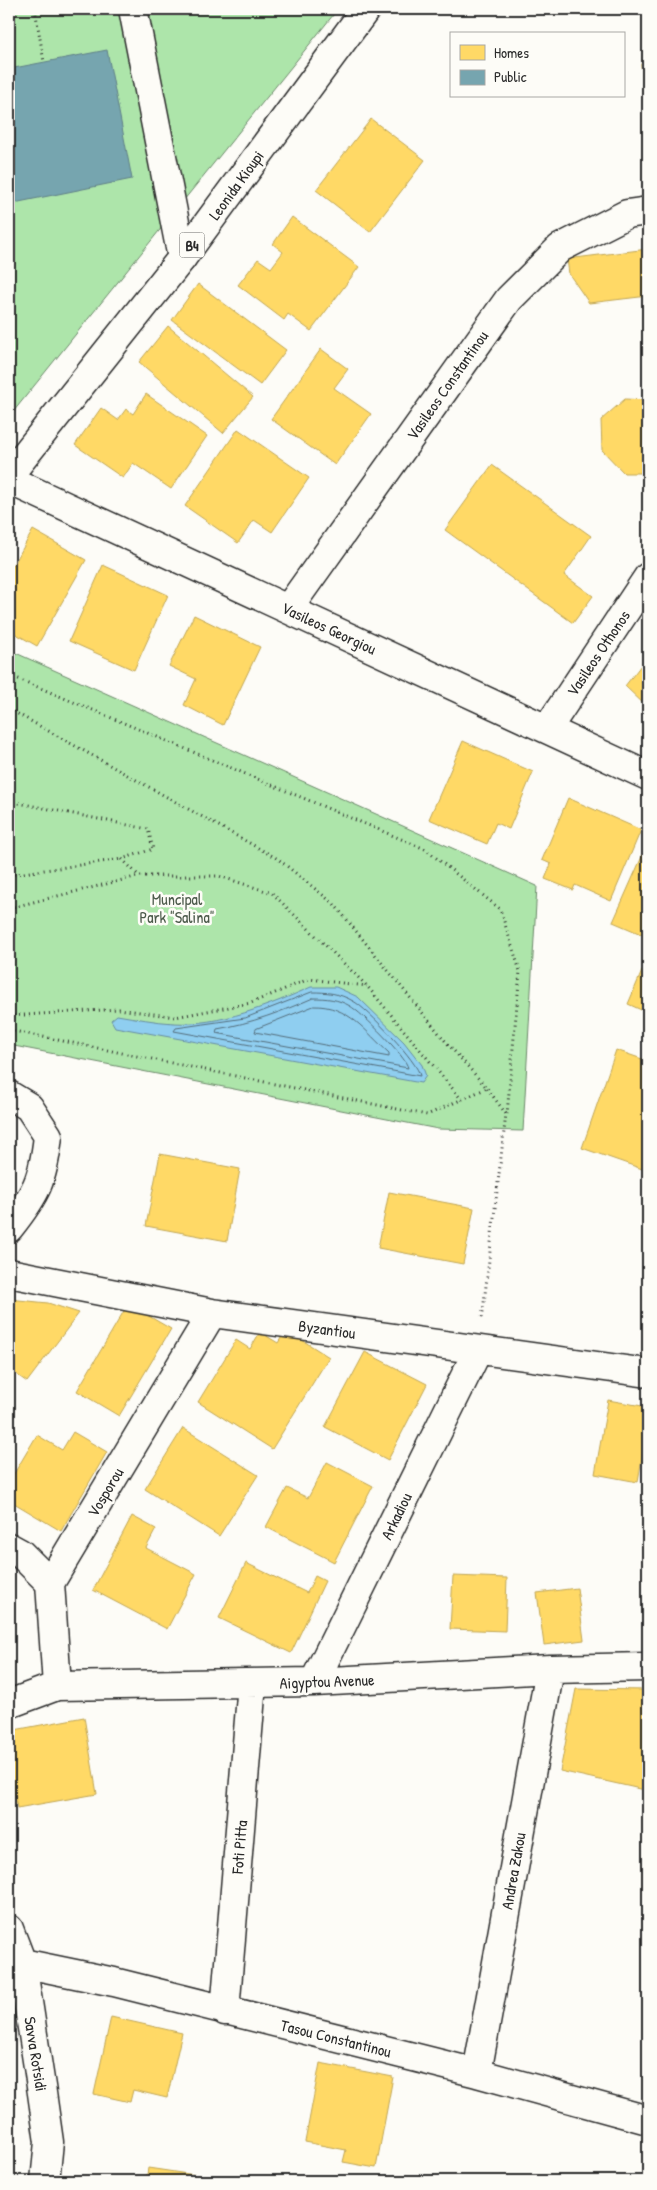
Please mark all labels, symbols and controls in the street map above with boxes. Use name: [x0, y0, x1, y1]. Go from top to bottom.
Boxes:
legend: [450, 32, 624, 98]
text: Homes: [494, 42, 529, 63]
text: Public: [494, 66, 527, 87]
street label: Leonida Kioupi: [203, 146, 269, 224]
road number: B4: [180, 232, 204, 258]
street label: Vasileos Constantinou: [401, 325, 493, 444]
street label: Vasileos Georgiou: [278, 596, 380, 660]
street label: Vasileos Othonos: [561, 606, 635, 700]
park label: Muncipal Park "Salina": [139, 888, 215, 928]
street label: Byzantiou: [297, 1314, 357, 1344]
street label: Vosporou: [82, 1463, 129, 1521]
street label: Arkadiou: [375, 1488, 417, 1543]
street label: Aigyptou Avenue: [279, 1668, 375, 1694]
street label: Foti Pitta: [226, 1819, 252, 1876]
street label: Andrea Zakou: [495, 1830, 531, 1911]
street label: Tasou Constantinou: [278, 2014, 394, 2063]
street label: Savva Rotsidi: [19, 2015, 53, 2093]

